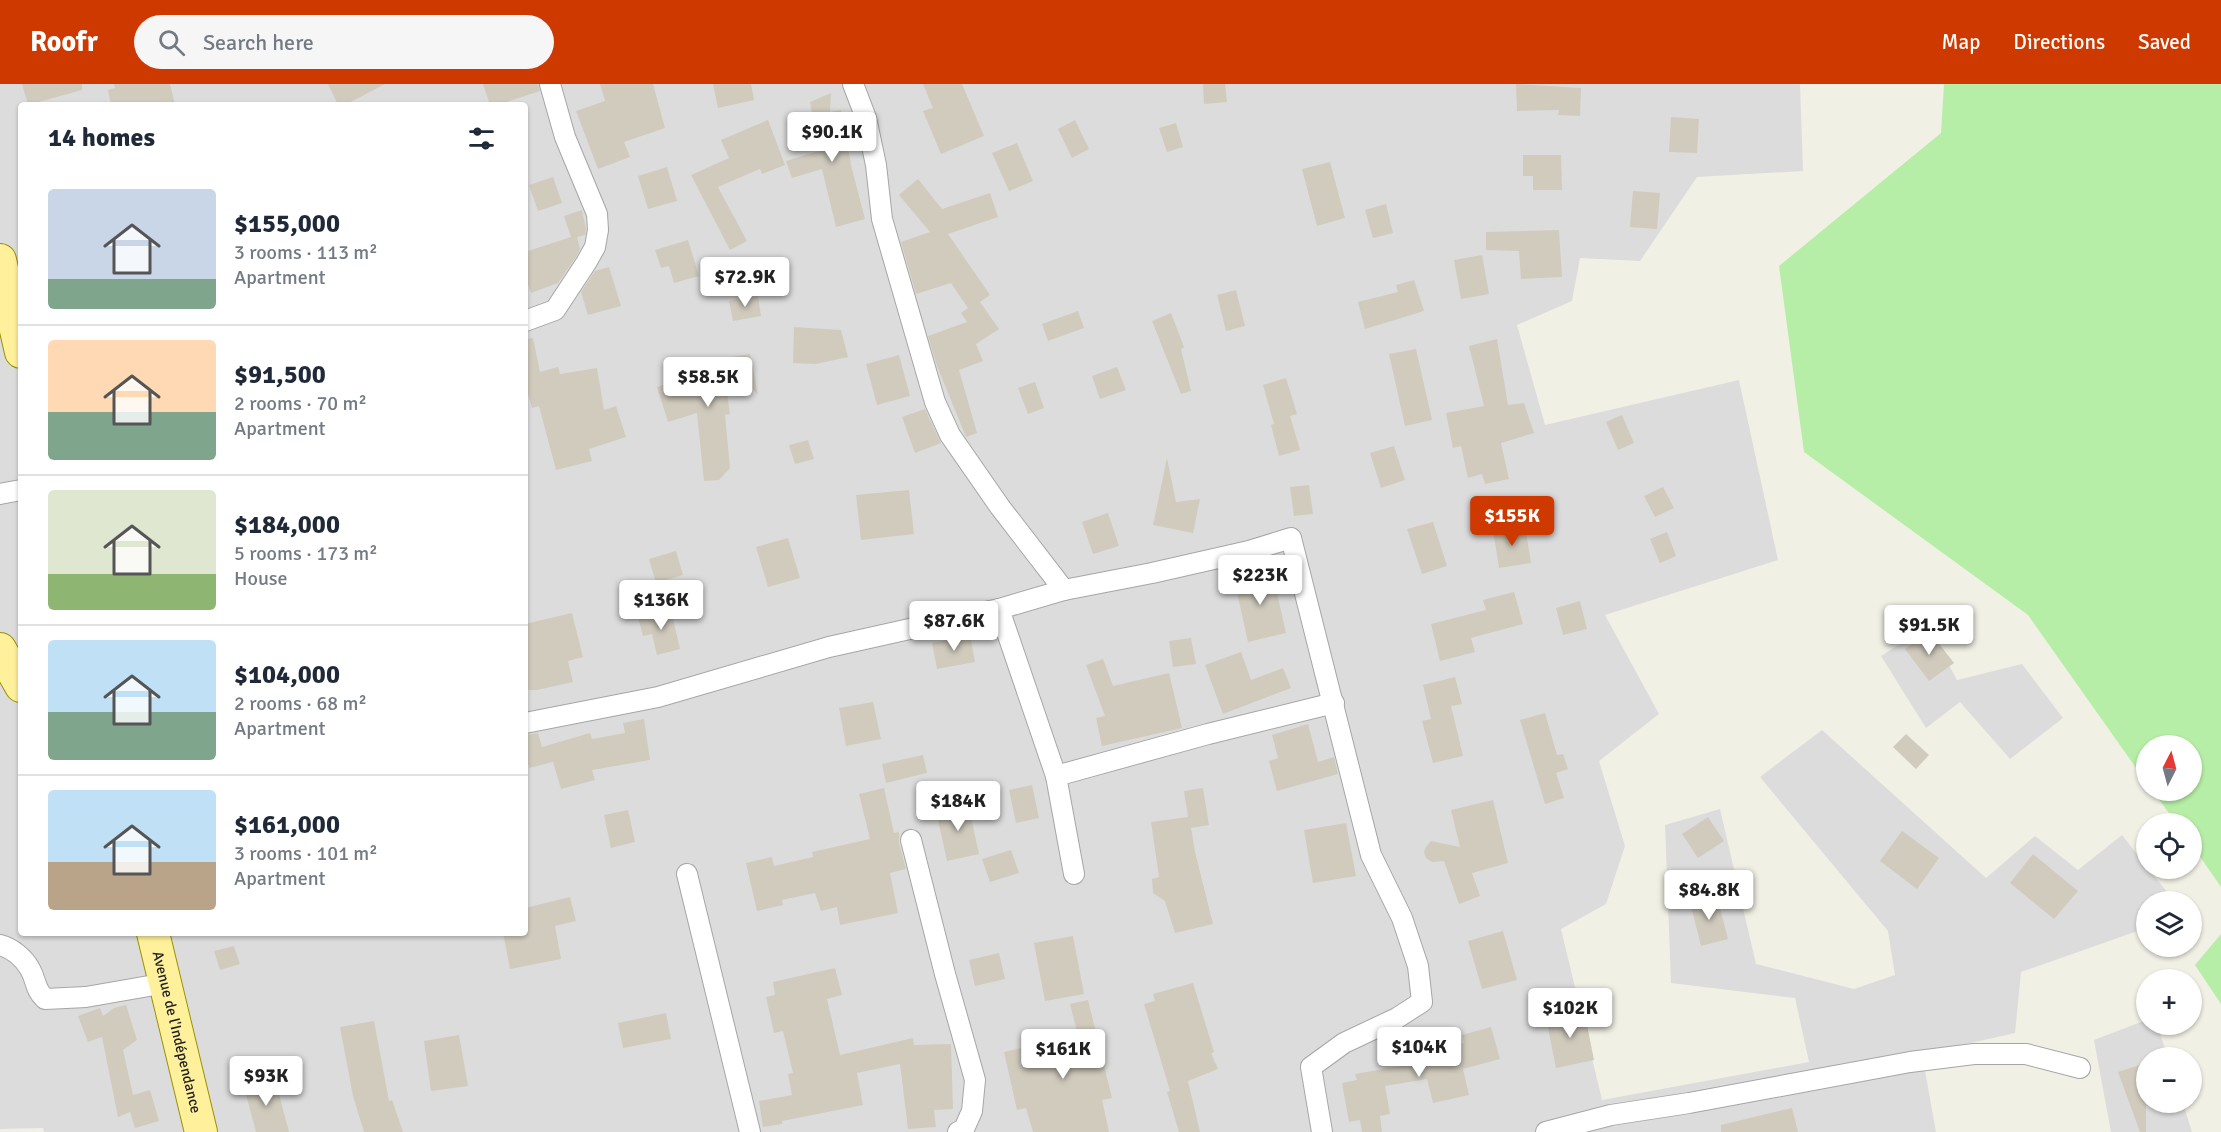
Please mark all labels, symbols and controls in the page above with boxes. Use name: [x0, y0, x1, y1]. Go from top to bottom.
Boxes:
search box: [134, 15, 554, 69]
text: Roofr: [30, 25, 98, 59]
icon: search: [155, 26, 188, 59]
text: Search here: [203, 29, 314, 56]
text: Map: [1942, 29, 1980, 55]
text: Directions: [2013, 29, 2105, 55]
text: Saved: [2138, 29, 2191, 55]
pin: $90.1K: [783, 112, 881, 163]
text: $90.1K: [801, 119, 863, 144]
text: 14 homes: [48, 122, 155, 154]
icon: filters: [465, 122, 498, 155]
text: $155,000: [234, 208, 340, 240]
icon: home: [96, 213, 168, 285]
text: 3 rooms · 113 m²: [234, 240, 378, 265]
pin: $72.9K: [696, 257, 794, 308]
text: $72.9K: [714, 264, 776, 289]
text: Apartment: [234, 265, 326, 290]
pin: $58.5K: [659, 357, 757, 408]
text: $91,500: [234, 359, 326, 391]
icon: home: [96, 364, 168, 436]
text: $58.5K: [677, 364, 739, 389]
text: 2 rooms · 70 m²: [234, 391, 367, 416]
text: Apartment: [234, 416, 326, 441]
pin: $155K: [1470, 496, 1554, 547]
text: $155K: [1484, 503, 1540, 528]
text: $184,000: [234, 509, 340, 541]
icon: home: [96, 514, 168, 586]
text: 5 rooms · 173 m²: [234, 541, 378, 566]
pin: $223K: [1218, 555, 1302, 606]
text: $223K: [1232, 562, 1288, 587]
text: House: [234, 566, 288, 591]
pin: $136K: [619, 580, 703, 631]
text: $136K: [633, 587, 689, 612]
pin: $87.6K: [905, 601, 1003, 652]
pin: $91.5K: [1880, 605, 1978, 656]
text: $87.6K: [923, 608, 985, 633]
text: $91.5K: [1898, 612, 1960, 637]
text: $104,000: [234, 659, 340, 691]
icon: home: [96, 664, 168, 736]
text: 2 rooms · 68 m²: [234, 691, 367, 716]
text: Apartment: [234, 716, 326, 741]
north arrow: [2136, 735, 2202, 801]
map controls: [2136, 735, 2202, 1113]
pin: $184K: [916, 781, 1000, 832]
text: $184K: [930, 788, 986, 813]
text: $161,000: [234, 809, 340, 841]
button: locate: [2136, 813, 2202, 879]
icon: home: [96, 814, 168, 886]
text: 3 rooms · 101 m²: [234, 841, 378, 866]
text: Apartment: [234, 866, 326, 891]
pin: $84.8K: [1660, 870, 1758, 921]
text: $84.8K: [1678, 877, 1740, 902]
button: layers: [2136, 891, 2202, 957]
street label: Avenue de l'Indépendance: [149, 949, 205, 1115]
button: +: [2136, 969, 2202, 1035]
pin: $102K: [1528, 988, 1612, 1039]
text: $102K: [1542, 995, 1598, 1020]
pin: $104K: [1377, 1027, 1461, 1078]
pin: $161K: [1021, 1029, 1105, 1080]
text: $104K: [1391, 1034, 1447, 1059]
text: $161K: [1035, 1036, 1091, 1061]
button: −: [2136, 1047, 2202, 1113]
pin: $93K: [230, 1056, 302, 1107]
text: $93K: [244, 1063, 288, 1088]

